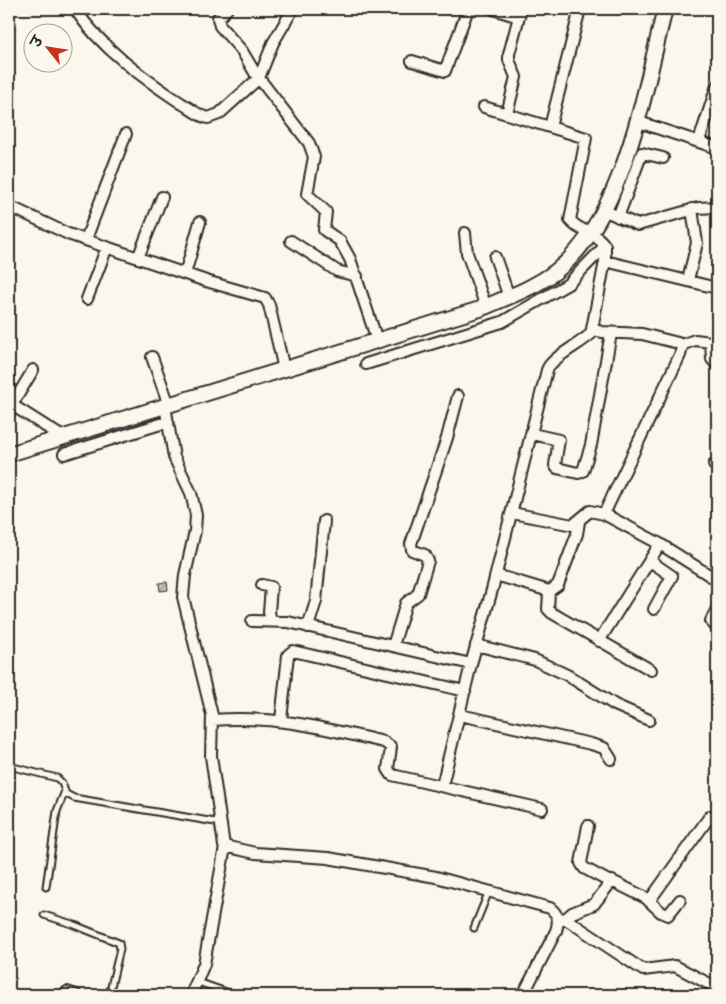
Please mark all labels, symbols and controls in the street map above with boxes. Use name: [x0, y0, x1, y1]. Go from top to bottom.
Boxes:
north arrow: [22, 22, 72, 72]
text: उ: [26, 32, 49, 53]

